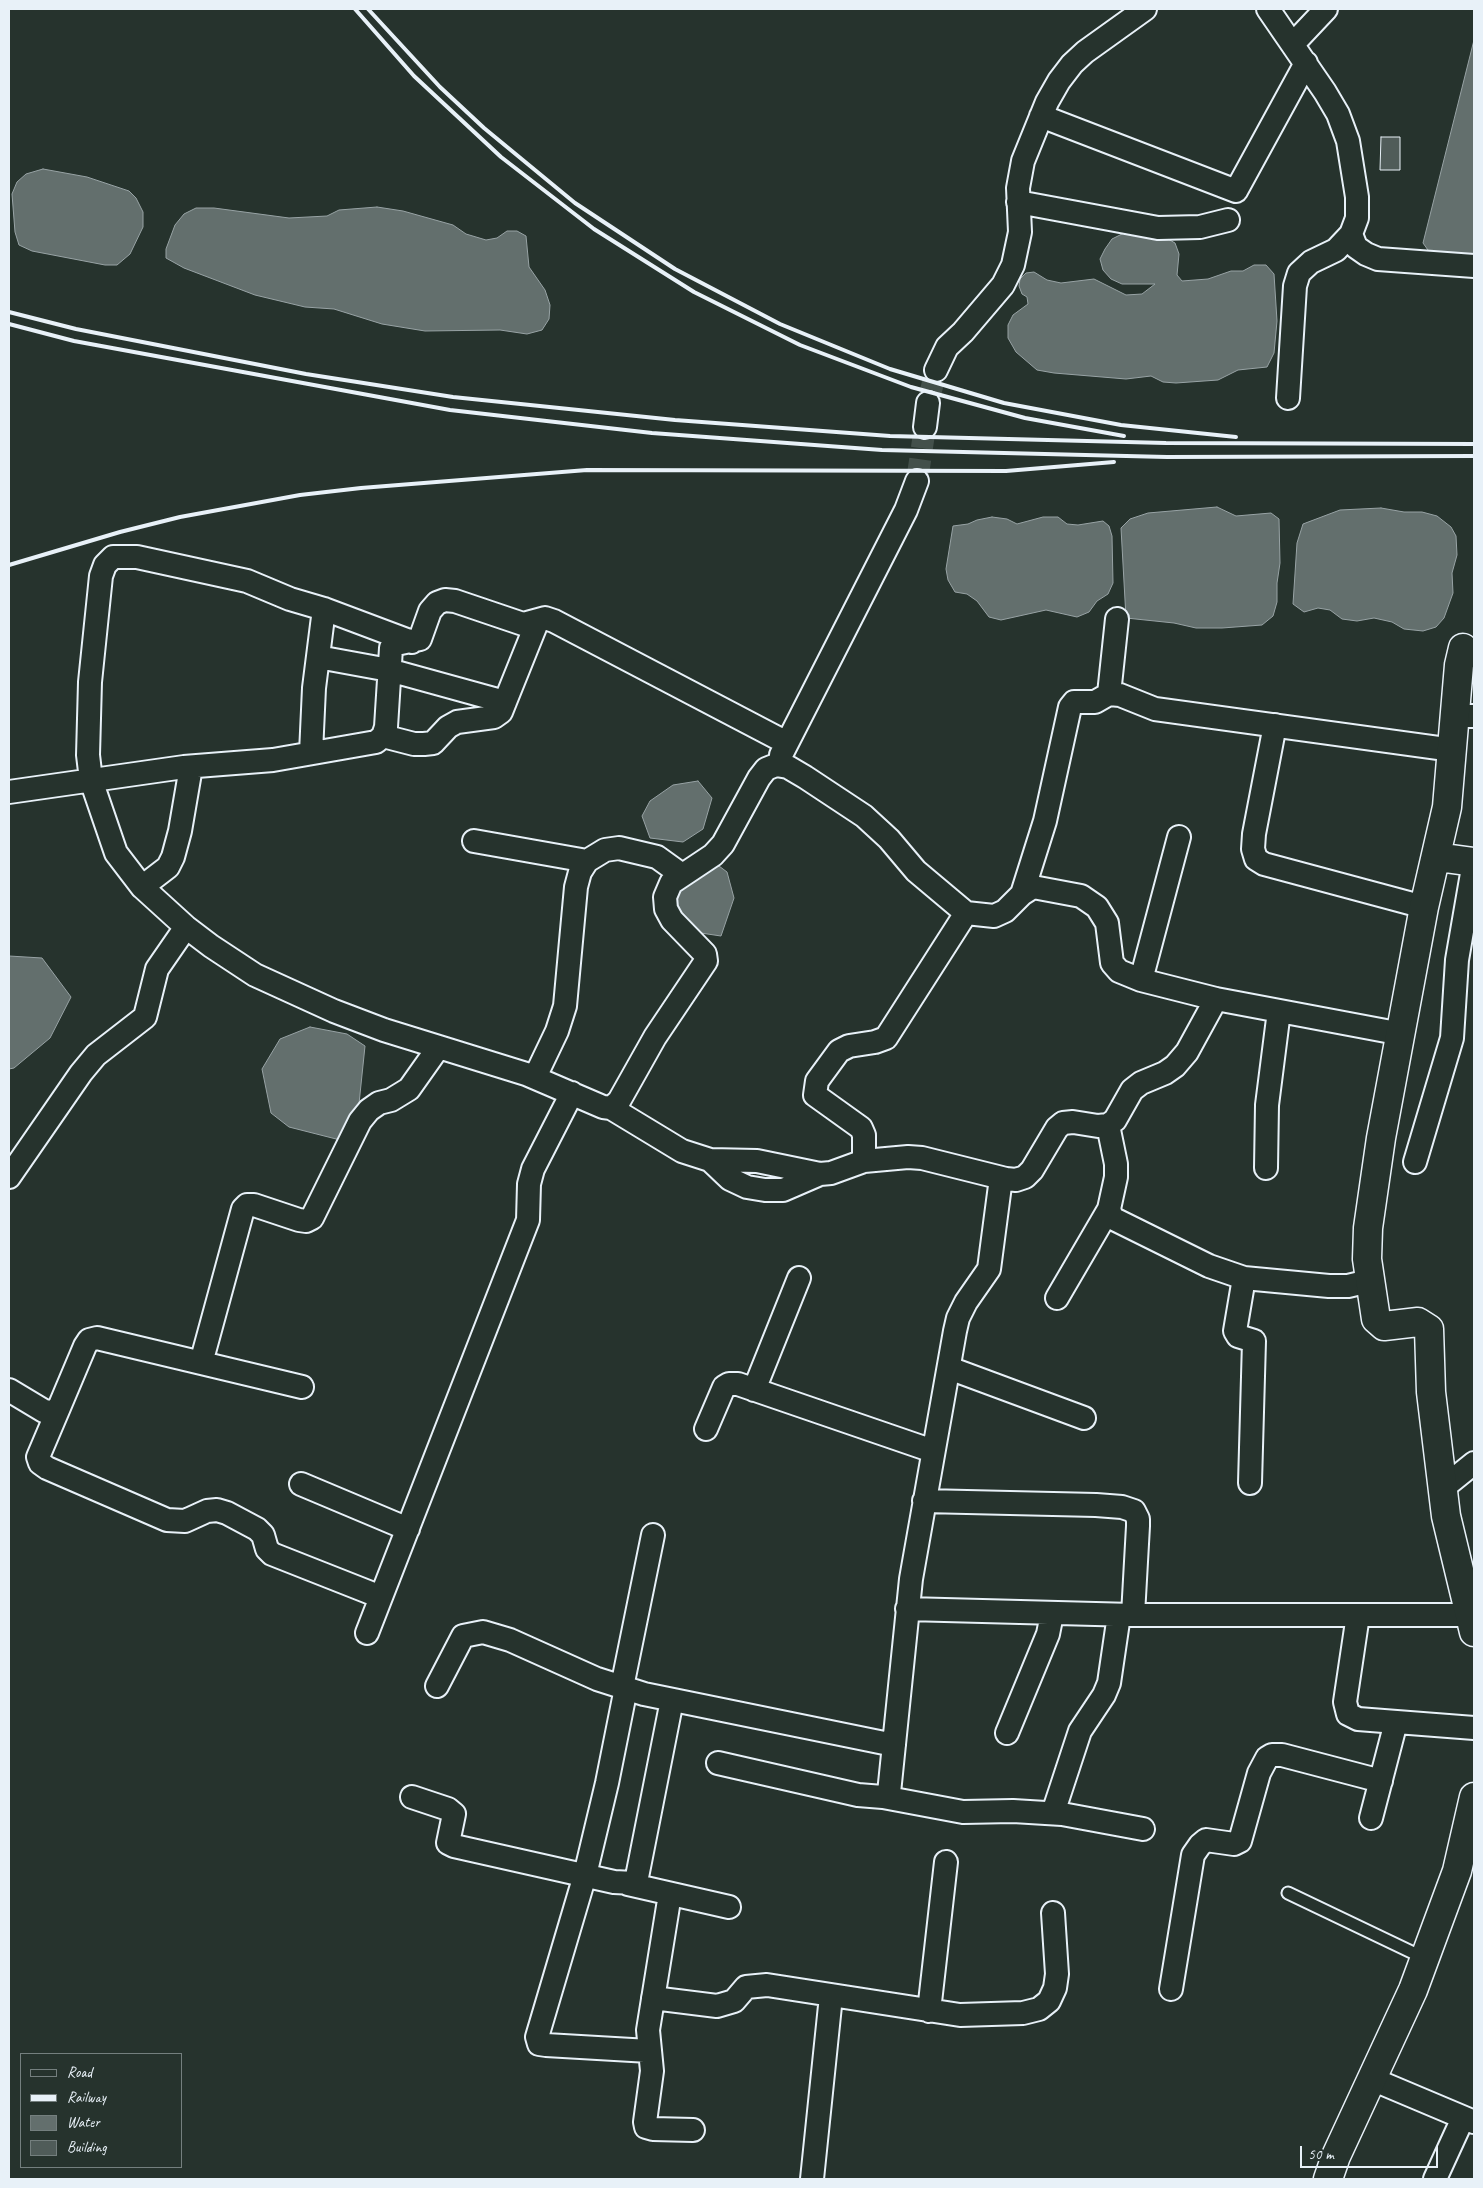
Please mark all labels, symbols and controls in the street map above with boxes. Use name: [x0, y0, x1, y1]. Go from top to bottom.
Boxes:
legend: [20, 2053, 182, 2168]
text: Road: [67, 2063, 92, 2082]
text: Railway: [67, 2088, 106, 2107]
text: Water: [67, 2113, 100, 2132]
scale bar: [1303, 2136, 1440, 2168]
text: Building: [67, 2138, 106, 2157]
text: 50 m: [1308, 2145, 1334, 2164]

